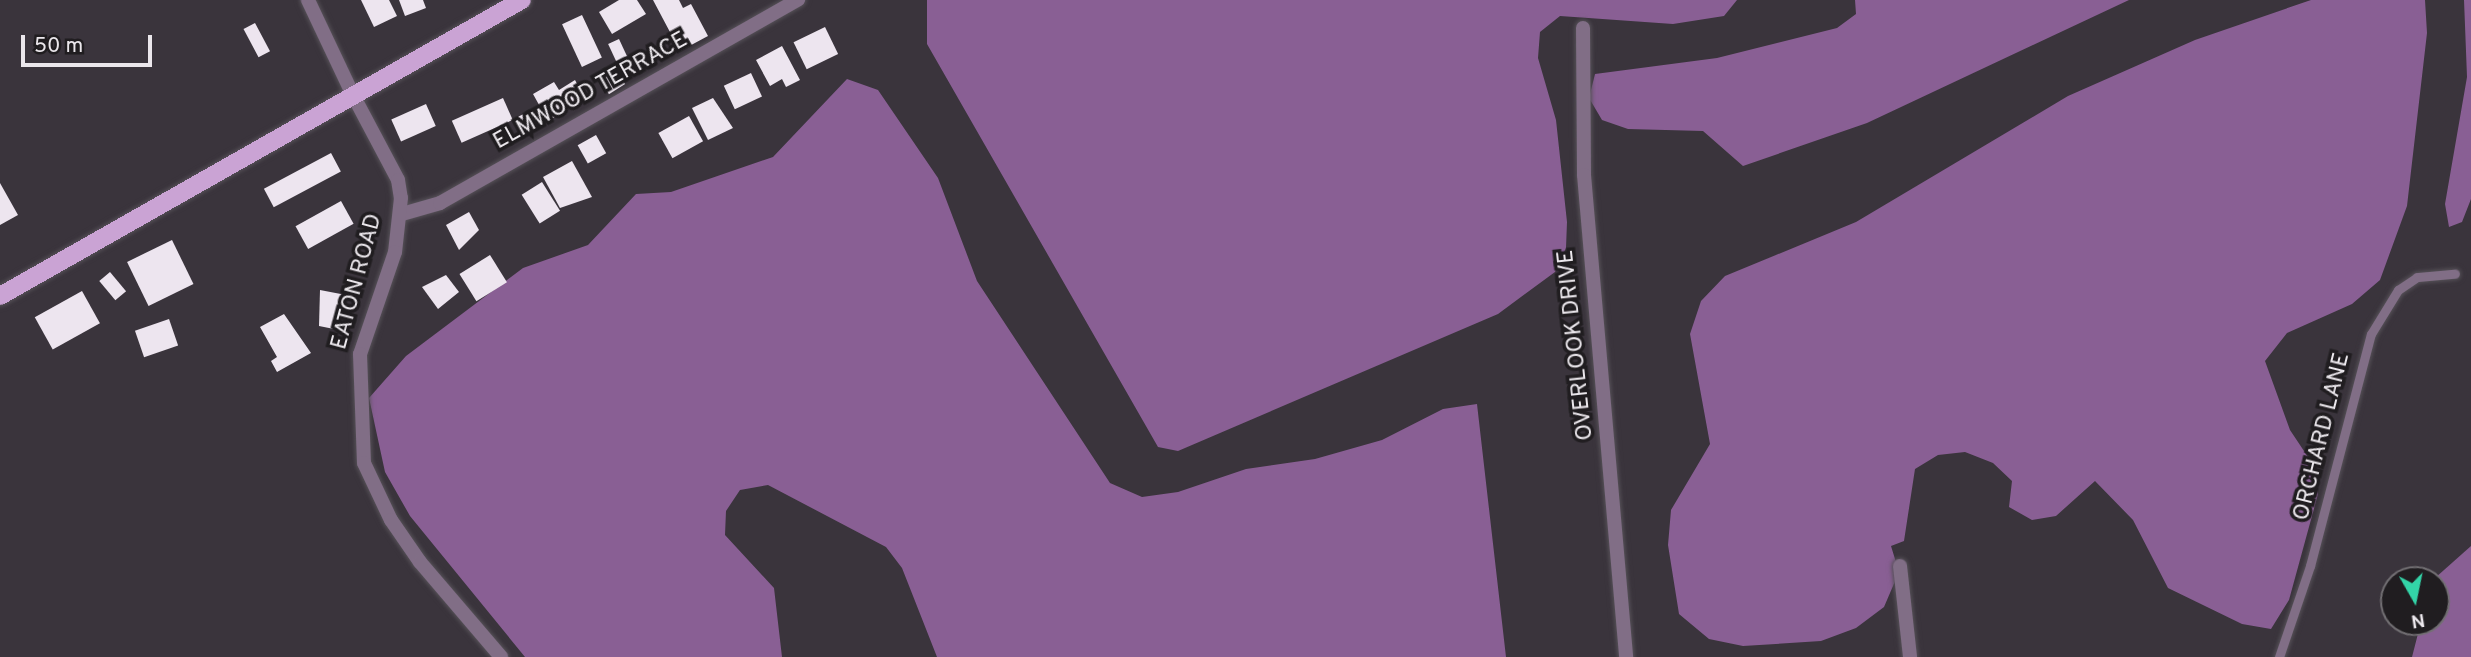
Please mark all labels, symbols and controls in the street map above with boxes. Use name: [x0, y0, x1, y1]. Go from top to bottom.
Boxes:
scale bar: [24, 21, 156, 65]
street label: ELMWOOD TERRACE: [489, 27, 693, 157]
text: 50 m: [34, 33, 83, 60]
street label: EATON ROAD: [327, 211, 389, 353]
street label: OVERLOOK DRIVE: [1553, 248, 1601, 442]
street label: ORCHARD LANE: [2289, 350, 2357, 524]
north arrow: [2380, 566, 2450, 636]
text: N: [2409, 607, 2427, 633]

